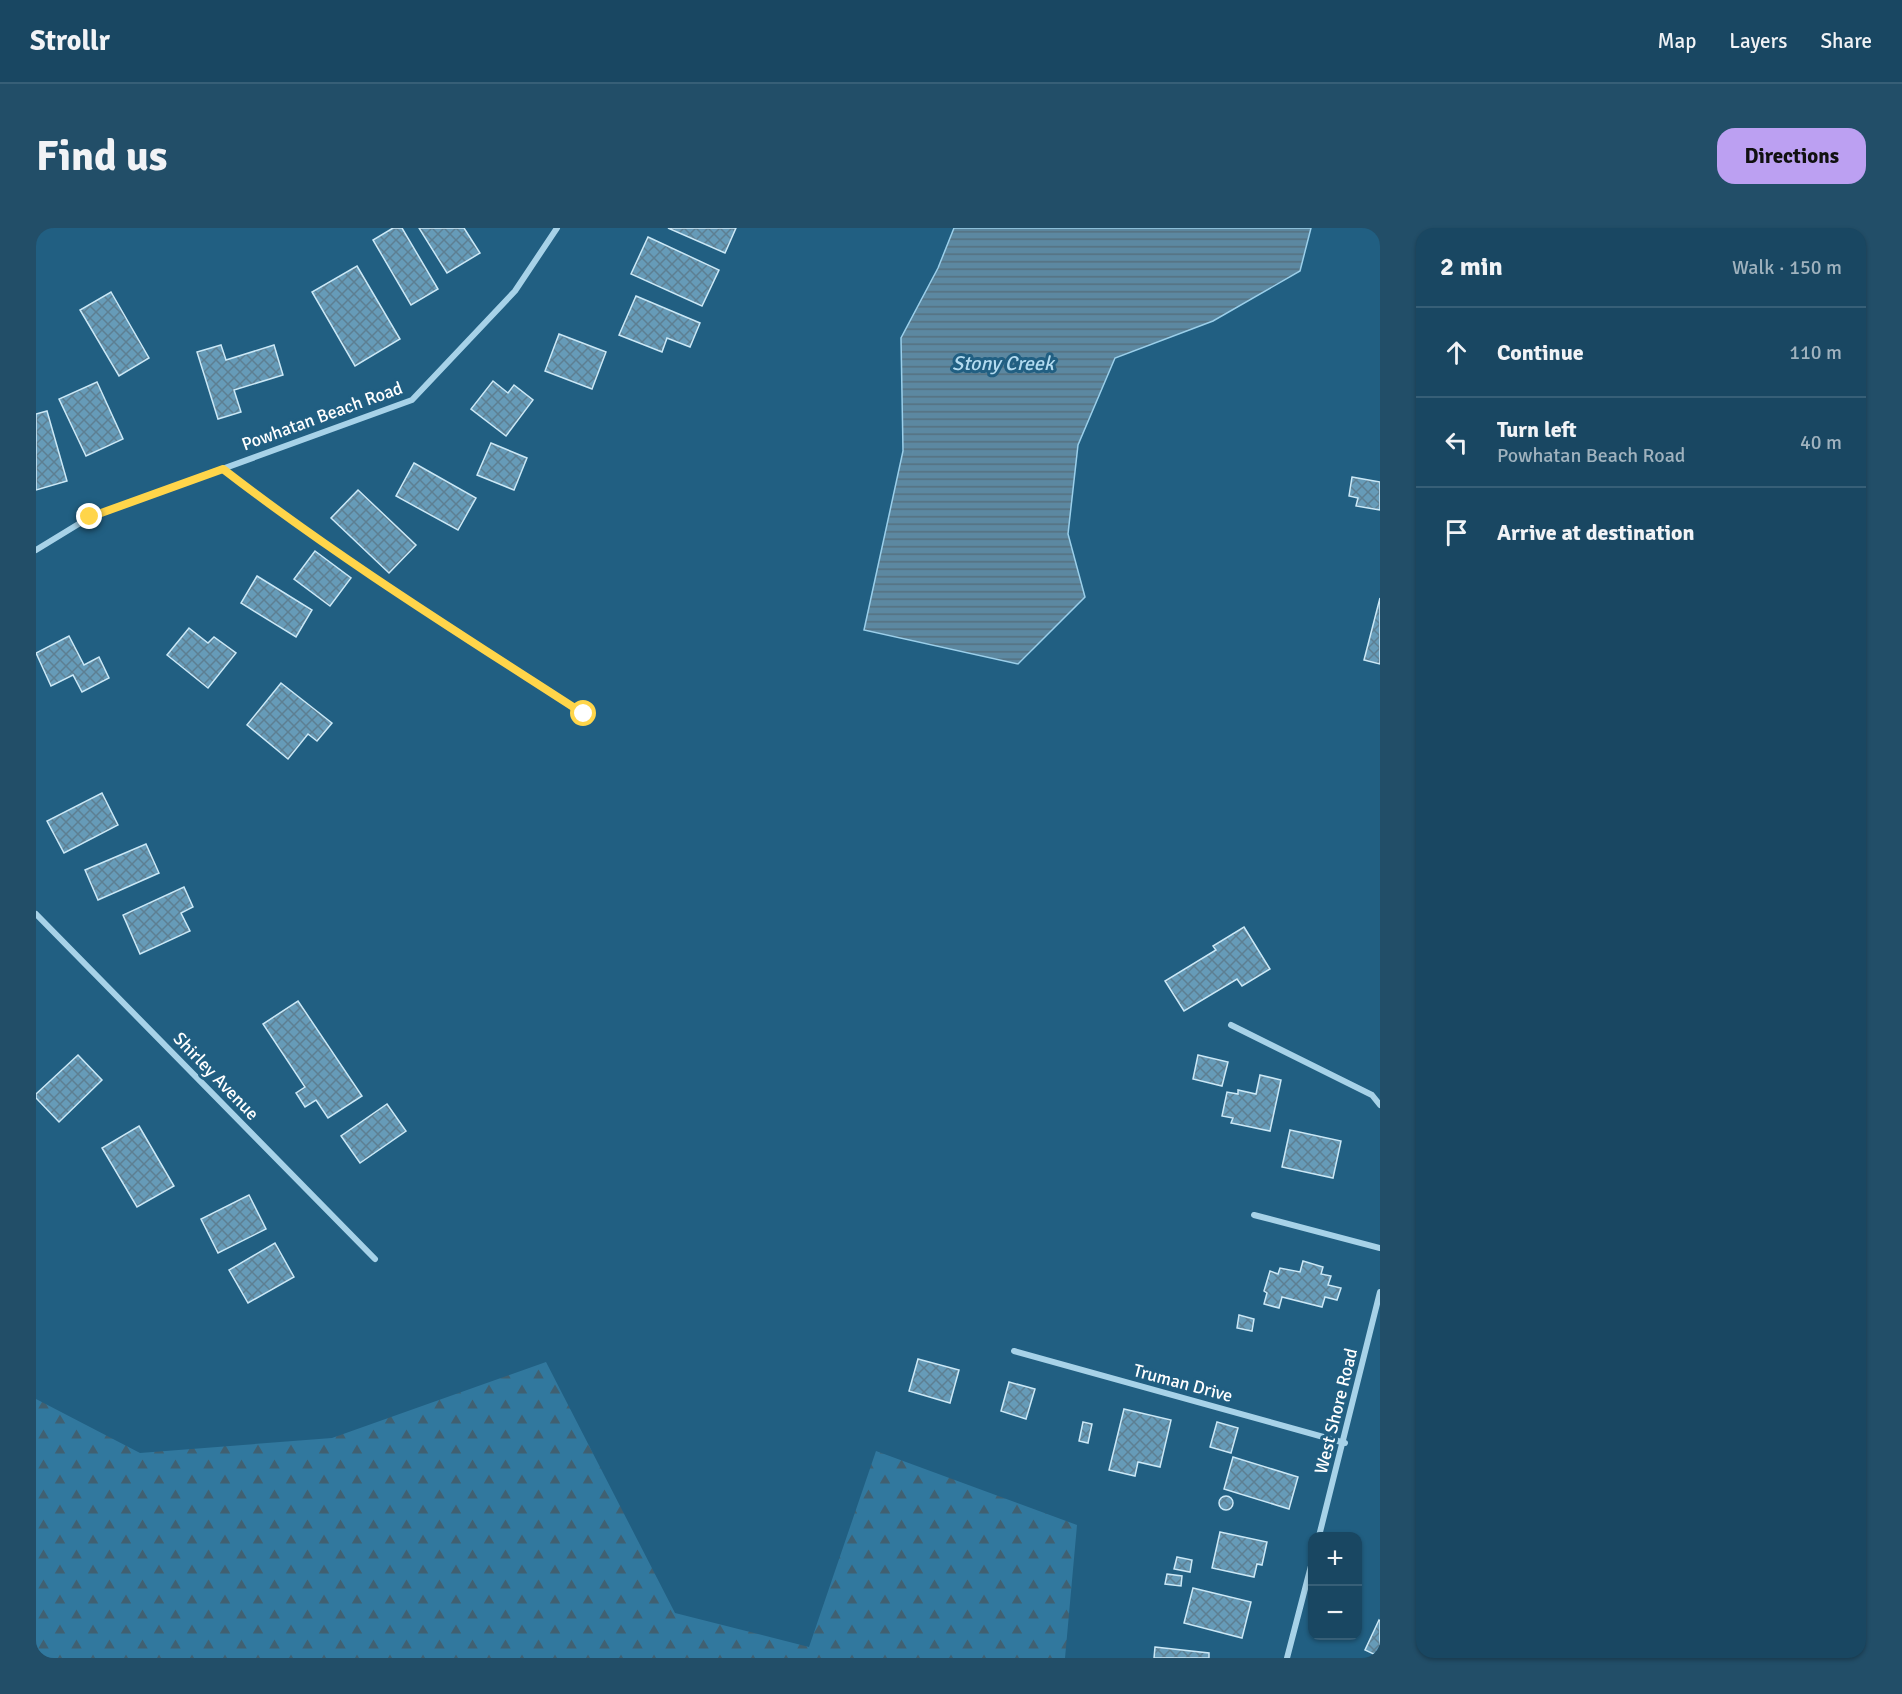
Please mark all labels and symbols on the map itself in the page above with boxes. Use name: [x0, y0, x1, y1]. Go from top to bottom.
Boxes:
water label: Stony Creek: [952, 351, 1056, 376]
street label: Powhatan Beach Road: [239, 377, 405, 455]
route end: [76, 503, 102, 529]
route start: [570, 700, 596, 726]
street label: Shirley Avenue: [169, 1027, 263, 1125]
street label: West Shore Road: [1310, 1346, 1362, 1476]
street label: Truman Drive: [1131, 1359, 1235, 1407]

